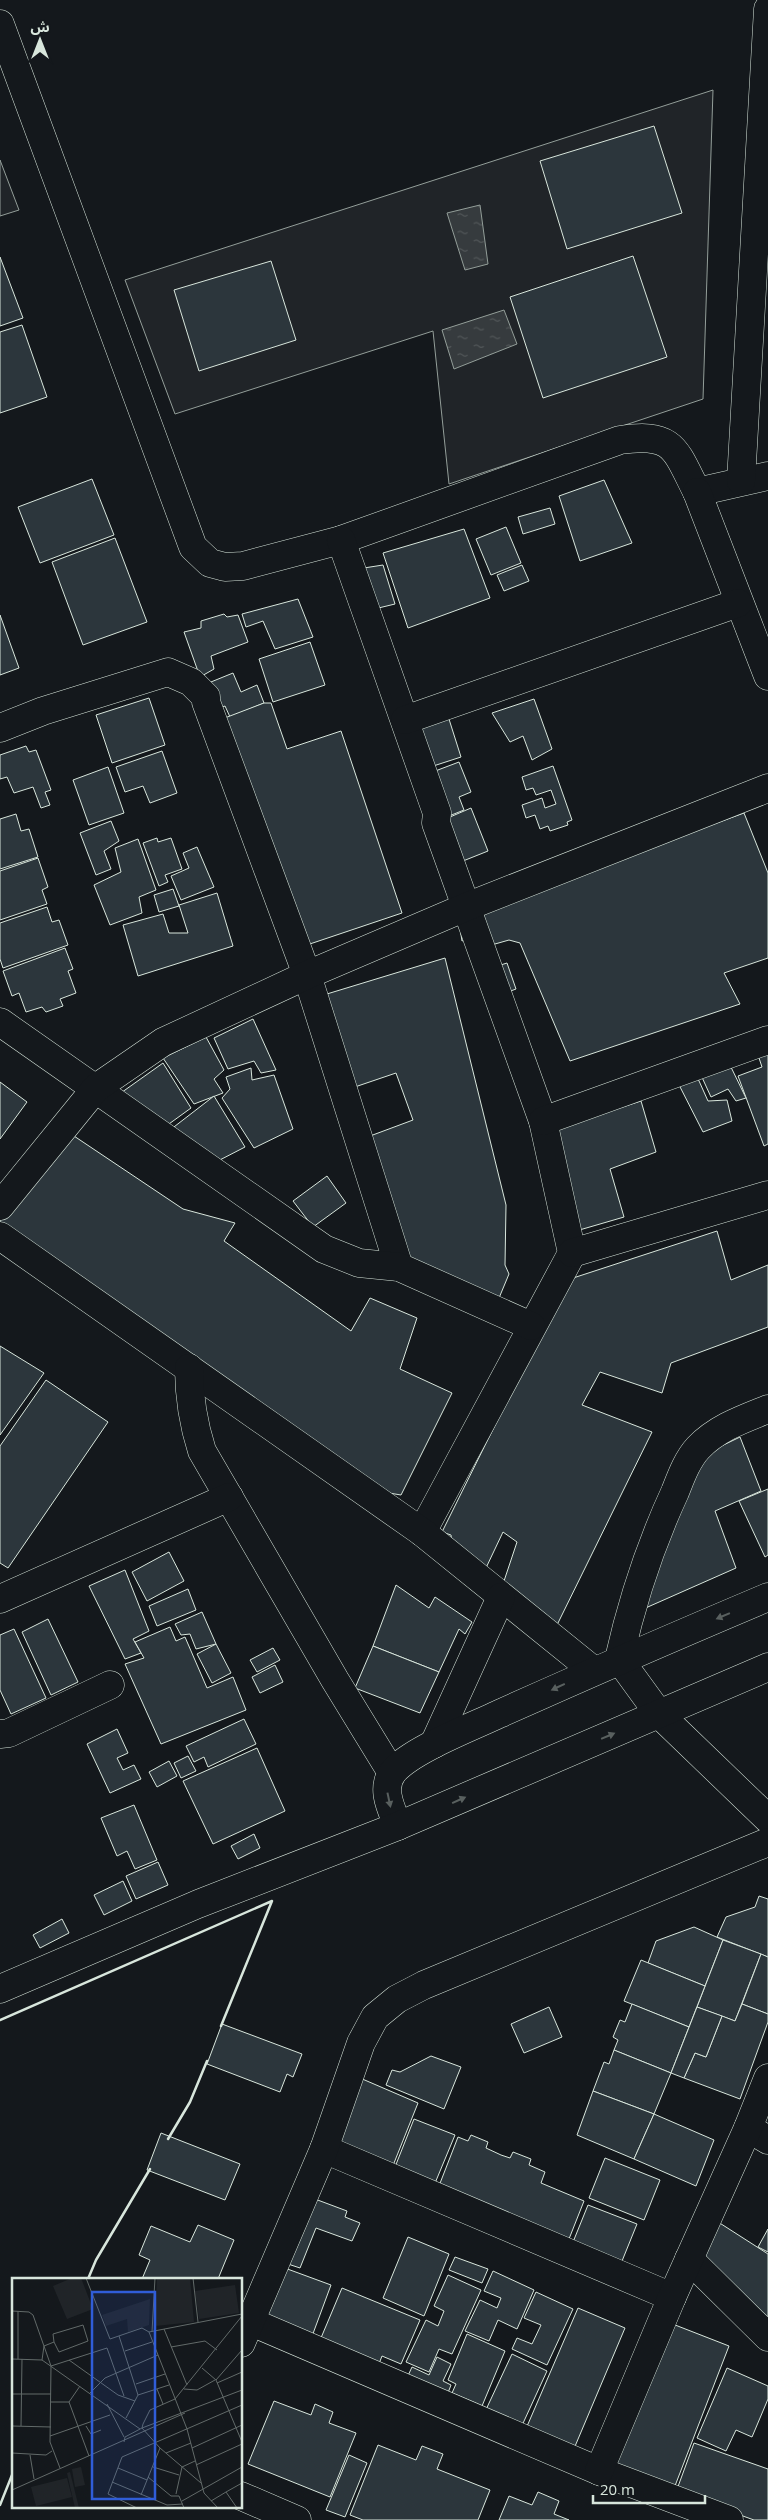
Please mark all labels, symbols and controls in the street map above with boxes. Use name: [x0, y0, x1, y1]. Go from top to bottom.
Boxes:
north arrow: [15, 15, 65, 65]
text: ش: [30, 17, 50, 36]
one-way arrow: [716, 1612, 730, 1620]
one-way arrow: [551, 1684, 565, 1692]
one-way arrow: [601, 1731, 615, 1739]
one-way arrow: [385, 1792, 393, 1807]
one-way arrow: [452, 1795, 466, 1803]
inset map: [12, 2278, 242, 2508]
scale bar: [593, 2472, 706, 2504]
text: 20 m: [600, 2479, 635, 2499]

